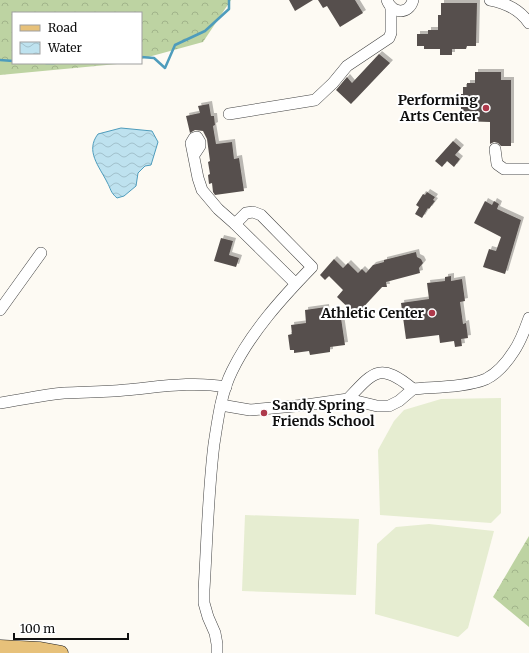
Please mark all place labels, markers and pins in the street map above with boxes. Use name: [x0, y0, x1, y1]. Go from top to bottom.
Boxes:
place label: Performing Arts Center: [398, 91, 478, 125]
marker: Performing Arts Center: [481, 103, 491, 113]
place label: Athletic Center: [320, 304, 424, 322]
marker: Athletic Center: [427, 308, 437, 318]
place label: Sandy Spring Friends School: [272, 396, 375, 430]
marker: Sandy Spring Friends School: [259, 408, 269, 418]

